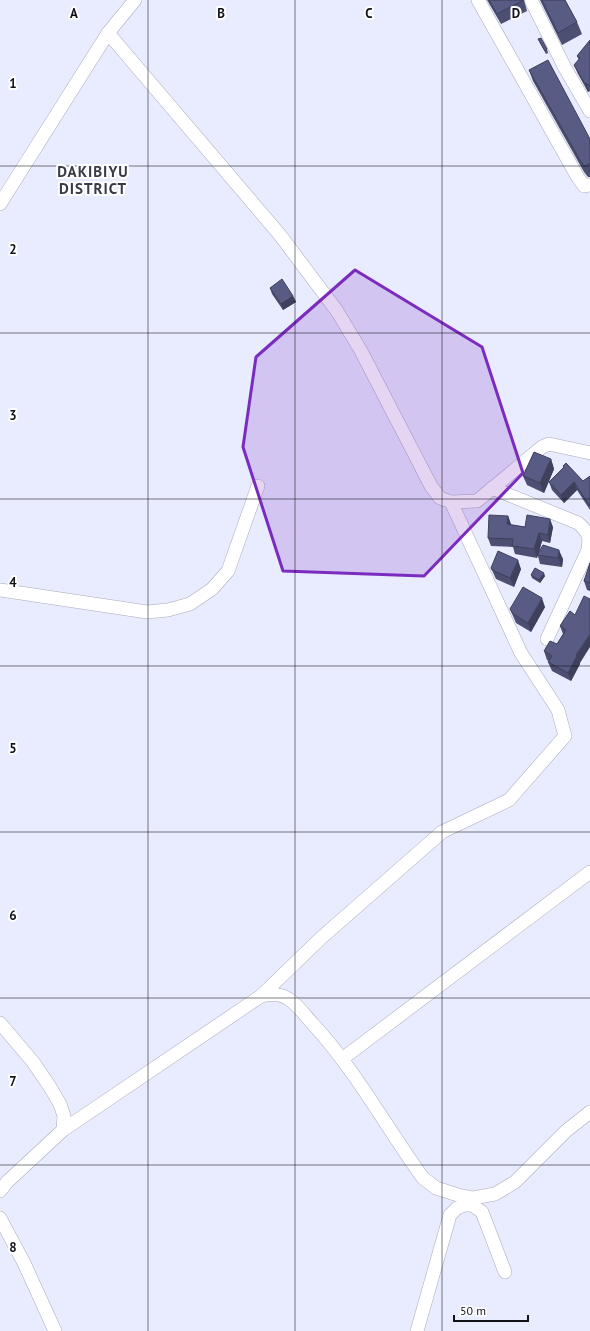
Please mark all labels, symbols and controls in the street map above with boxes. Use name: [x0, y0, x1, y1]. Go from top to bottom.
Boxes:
text: A: [70, 5, 78, 22]
text: B: [217, 5, 225, 22]
text: C: [365, 5, 373, 22]
text: D: [512, 5, 520, 22]
text: 1: [9, 75, 17, 92]
district label: DAKIBIYU DISTRICT: [57, 162, 129, 198]
text: 2: [9, 241, 17, 258]
text: 3: [9, 407, 17, 424]
text: 4: [9, 574, 17, 591]
text: 5: [9, 740, 17, 757]
text: 6: [9, 907, 17, 924]
text: 7: [9, 1073, 17, 1090]
text: 8: [9, 1239, 17, 1256]
scale bar: [454, 1297, 528, 1323]
text: 50 m: [460, 1303, 486, 1318]

